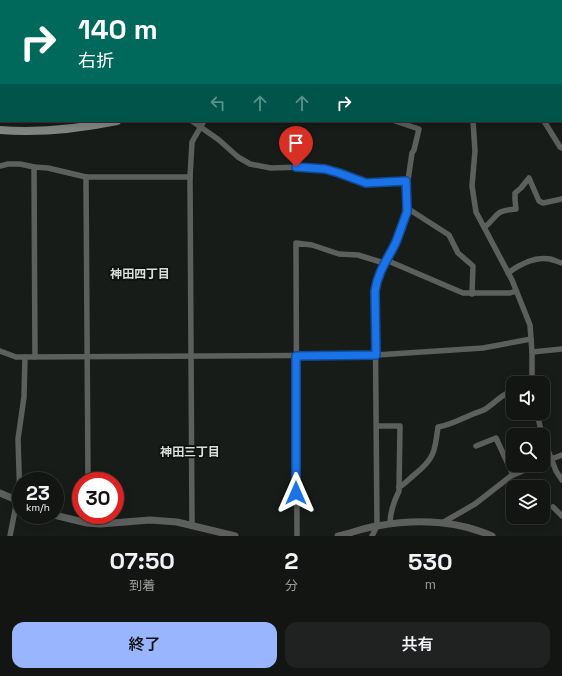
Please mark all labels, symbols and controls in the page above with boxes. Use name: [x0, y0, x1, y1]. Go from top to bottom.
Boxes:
text: 140 m: [78, 11, 158, 47]
icon: right: [12, 16, 64, 68]
text: 右折: [78, 49, 114, 72]
icon: left: [207, 92, 229, 114]
icon: ahead: [249, 92, 271, 114]
icon: ahead: [291, 92, 313, 114]
icon: right: [333, 92, 355, 114]
pin: [279, 126, 313, 167]
icon: arrive: [285, 132, 307, 154]
district label: 神田四丁目: [110, 266, 170, 282]
map controls: [506, 376, 550, 524]
button: sound: [506, 376, 550, 420]
button: search: [506, 428, 550, 472]
district label: 神田三丁目: [160, 444, 220, 460]
speed limit sign: 30: [72, 472, 124, 524]
position arrow: [275, 472, 317, 514]
text: 23: [26, 480, 50, 506]
button: layers: [506, 480, 550, 524]
text: km/h: [26, 501, 50, 514]
text: 07:50: [109, 545, 175, 576]
text: 2: [284, 545, 299, 576]
text: 530: [408, 546, 453, 577]
text: m: [425, 576, 436, 593]
text: 到着: [129, 577, 155, 594]
text: 分: [285, 577, 298, 594]
button: 終了: [12, 622, 277, 668]
button: 共有: [285, 622, 550, 668]

